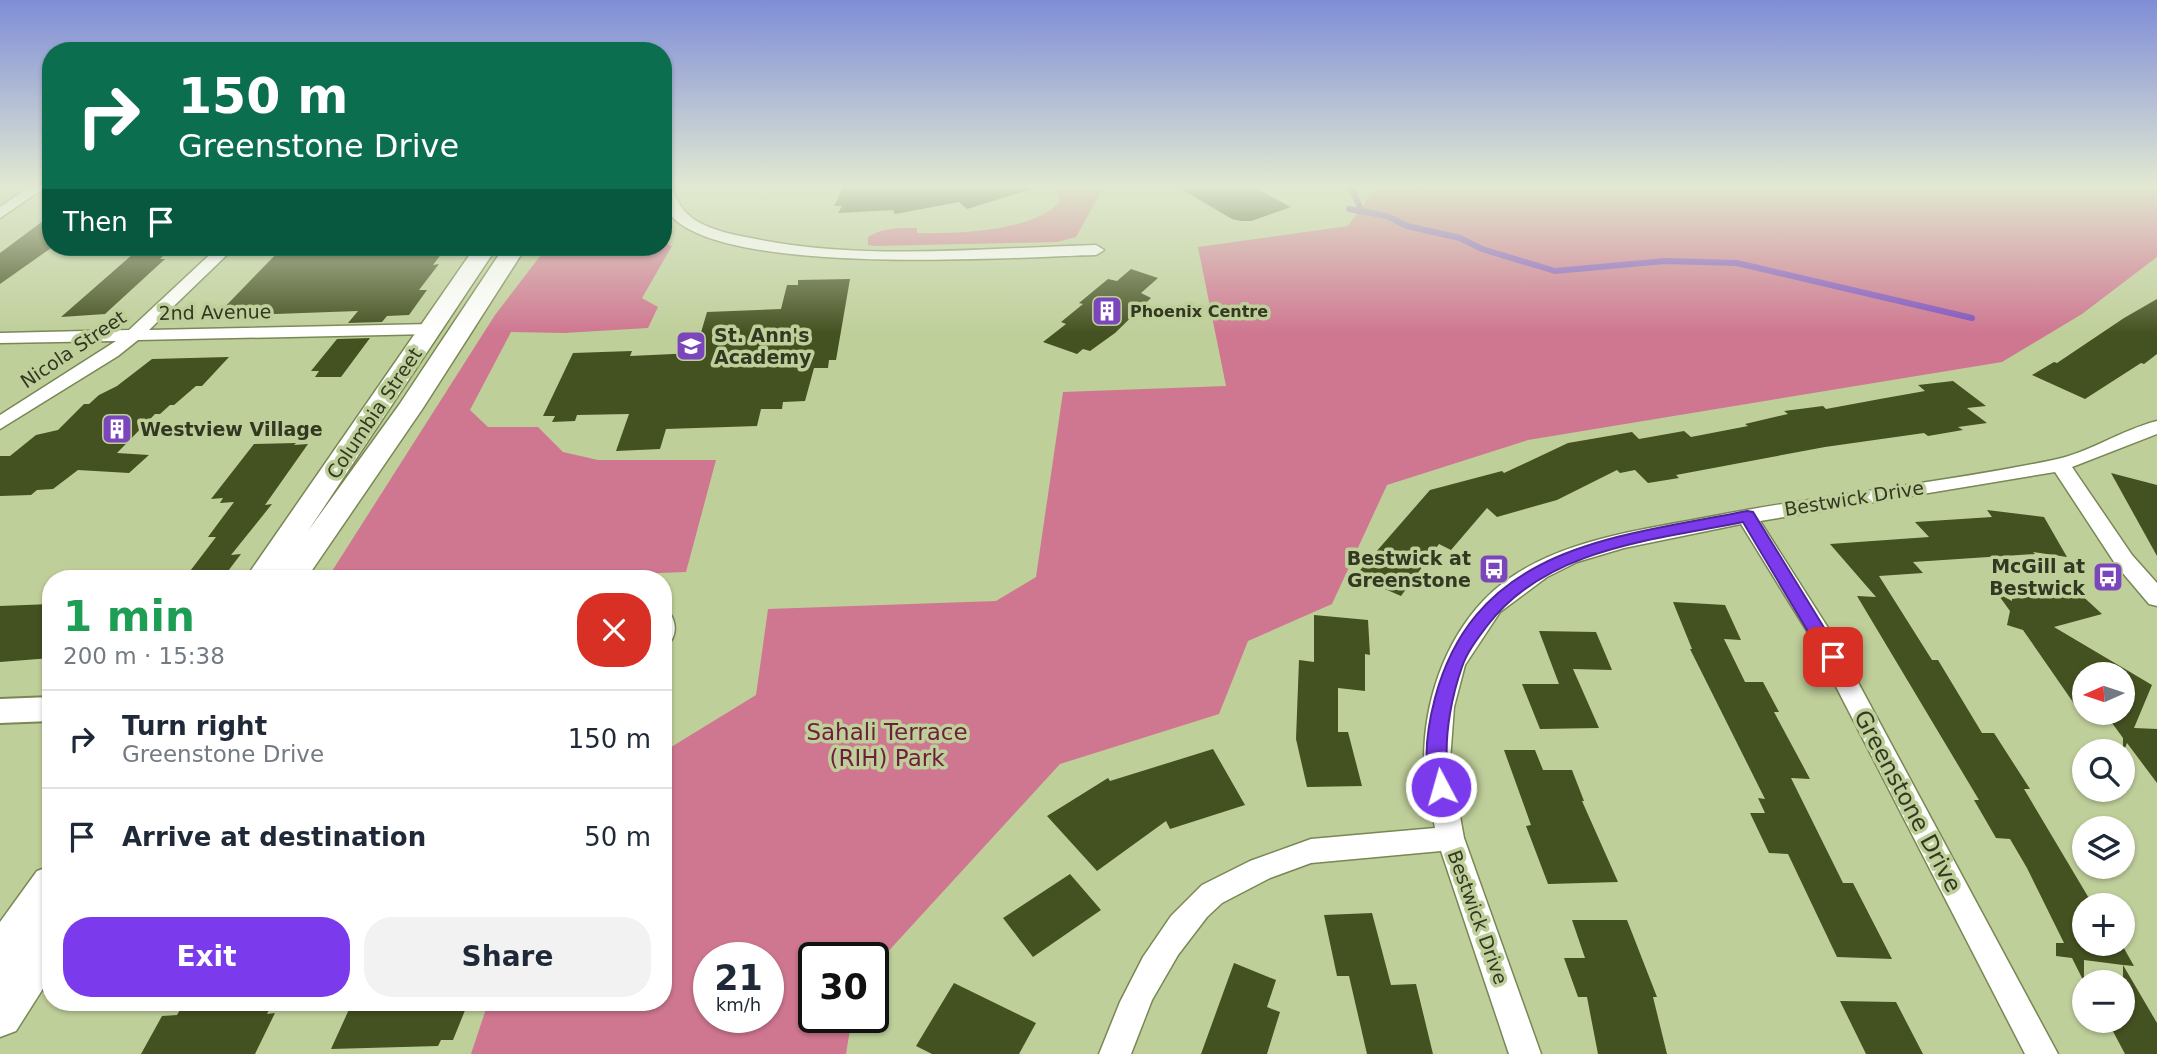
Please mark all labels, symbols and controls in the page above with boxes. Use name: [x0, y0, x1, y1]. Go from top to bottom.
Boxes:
text: 150 m: [178, 68, 348, 125]
icon: right: [63, 70, 154, 161]
text: Greenstone Drive: [178, 127, 459, 165]
icon: arrive: [142, 203, 180, 241]
text: Then: [63, 207, 128, 237]
building icon: Phoenix Centre: [1090, 294, 1124, 328]
street label: 2nd Avenue: [158, 300, 272, 324]
place label: Phoenix Centre: [1130, 302, 1268, 321]
street label: Nicola Street: [16, 306, 130, 392]
place label: St. Ann's Academy: [714, 324, 812, 368]
school or university icon: St. Ann's Academy: [674, 329, 708, 363]
street label: Columbia Street: [322, 343, 426, 483]
building icon: Westview Village: [100, 412, 134, 446]
place label: Westview Village: [140, 418, 323, 440]
street label: Bestwick Drive: [1783, 476, 1925, 520]
place label: Bestwick at Greenstone: [1347, 547, 1471, 591]
bus stop icon: Bestwick at Greenstone: [1477, 552, 1511, 586]
place label: McGill at Bestwick: [1989, 555, 2085, 599]
bus stop icon: McGill at Bestwick: [2091, 560, 2125, 594]
text: 1 min: [63, 592, 195, 641]
button: close: [577, 593, 651, 667]
pin: [1803, 627, 1863, 687]
icon: arrive: [1814, 638, 1852, 676]
text: 200 m · 15:38: [63, 643, 225, 669]
north arrow: [2072, 662, 2135, 724]
map controls: [2072, 662, 2135, 1033]
street label: Greenstone Drive: [1849, 706, 1967, 896]
text: Turn right: [122, 711, 267, 741]
park label: Sahali Terrace (RIH) Park: [806, 719, 968, 771]
icon: right: [63, 720, 101, 758]
text: 150 m: [568, 724, 651, 754]
button: search: [2072, 739, 2135, 802]
text: Greenstone Drive: [122, 741, 324, 767]
position arrow: [1404, 750, 1478, 824]
button: layers: [2072, 816, 2135, 879]
icon: arrive: [63, 818, 101, 856]
text: Arrive at destination: [122, 822, 426, 852]
text: 50 m: [584, 822, 651, 852]
street label: Bestwick Drive: [1444, 847, 1512, 987]
button: +: [2072, 893, 2135, 956]
button: Exit: [63, 917, 350, 997]
button: Share: [364, 917, 651, 997]
speed limit sign: 30: [798, 942, 889, 1033]
text: 21: [714, 958, 763, 998]
button: −: [2072, 970, 2135, 1033]
text: km/h: [716, 994, 761, 1015]

